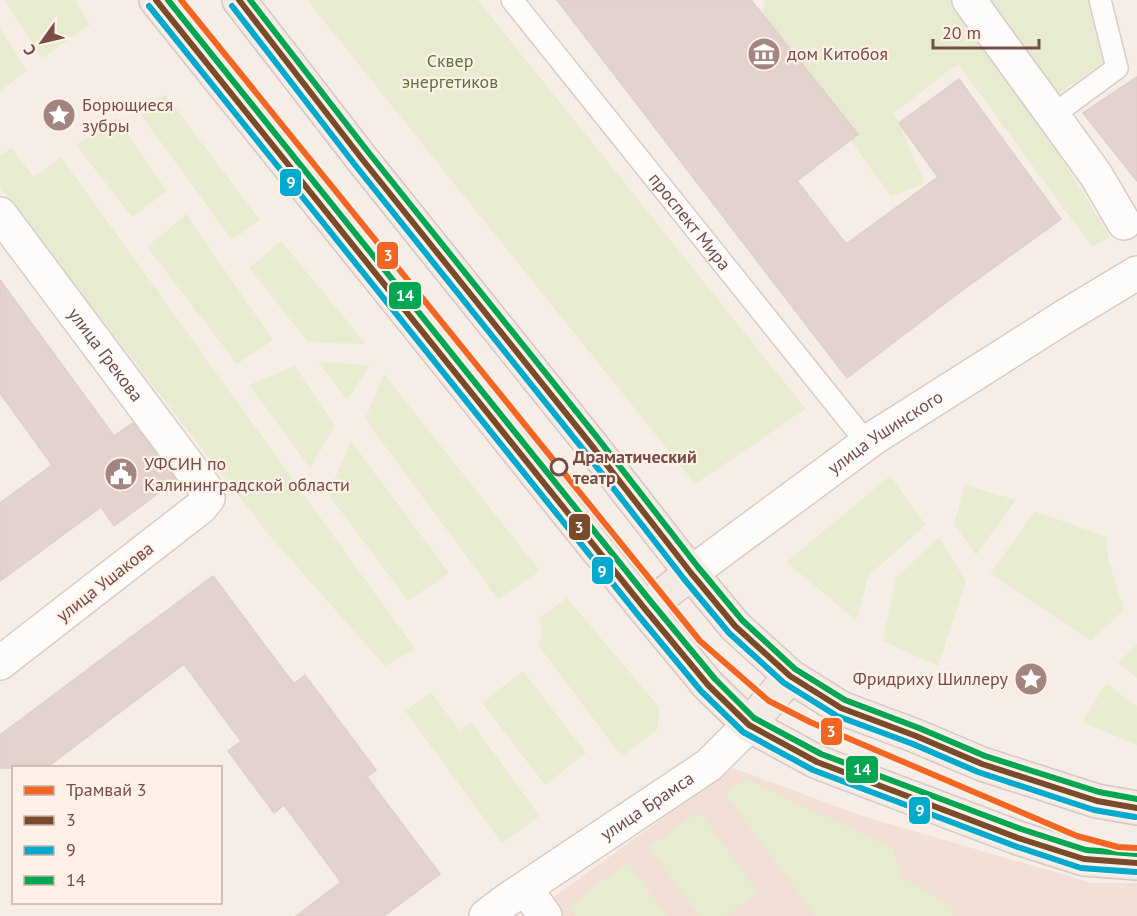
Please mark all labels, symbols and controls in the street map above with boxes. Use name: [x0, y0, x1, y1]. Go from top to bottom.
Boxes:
north arrow: [12, 12, 72, 72]
scale bar: [933, 12, 1040, 50]
text: 20 m: [942, 21, 981, 44]
museum icon: дом Китобоя: [746, 36, 782, 72]
text: С: [19, 41, 40, 60]
place label: дом Китобоя: [787, 42, 888, 65]
park label: Сквер энергетиков: [402, 49, 498, 93]
place label: Борющиеся зубры: [82, 93, 173, 137]
place icon: Борющиеся зубры: [41, 97, 77, 133]
line badge: 9: [279, 168, 302, 197]
street label: проспект Мира: [644, 168, 736, 275]
text: 9: [286, 172, 296, 192]
line badge: 3: [376, 241, 399, 270]
text: 3: [383, 245, 393, 265]
line badge: 14: [388, 281, 422, 310]
text: 14: [396, 285, 414, 305]
street label: улица Грекова: [63, 303, 148, 406]
street label: улица Ушинского: [823, 385, 947, 479]
place label: Драматический театр: [573, 445, 697, 489]
place label: УФСИН по Калининградской области: [144, 452, 350, 496]
public building icon: УФСИН по Калининградской области: [103, 456, 139, 492]
marker: Драматический театр: [550, 458, 568, 476]
line badge: 3: [568, 513, 591, 541]
text: 3: [574, 517, 584, 537]
street label: улица Ушакова: [51, 536, 158, 627]
line badge: 9: [591, 556, 614, 585]
text: 9: [597, 561, 607, 581]
place icon: Фридриху Шиллеру: [1013, 661, 1049, 697]
place label: Фридриху Шиллеру: [853, 667, 1009, 690]
line badge: 3: [820, 717, 843, 746]
text: 3: [826, 721, 836, 741]
line badge: 14: [845, 755, 879, 784]
text: 14: [853, 759, 871, 779]
legend: [12, 766, 222, 904]
street label: улица Брамса: [596, 766, 698, 845]
text: Трамвай 3: [66, 778, 147, 801]
line badge: 9: [908, 796, 931, 825]
text: 9: [915, 800, 925, 820]
text: 3: [66, 808, 76, 831]
text: 9: [66, 838, 76, 861]
text: 14: [66, 868, 86, 891]

